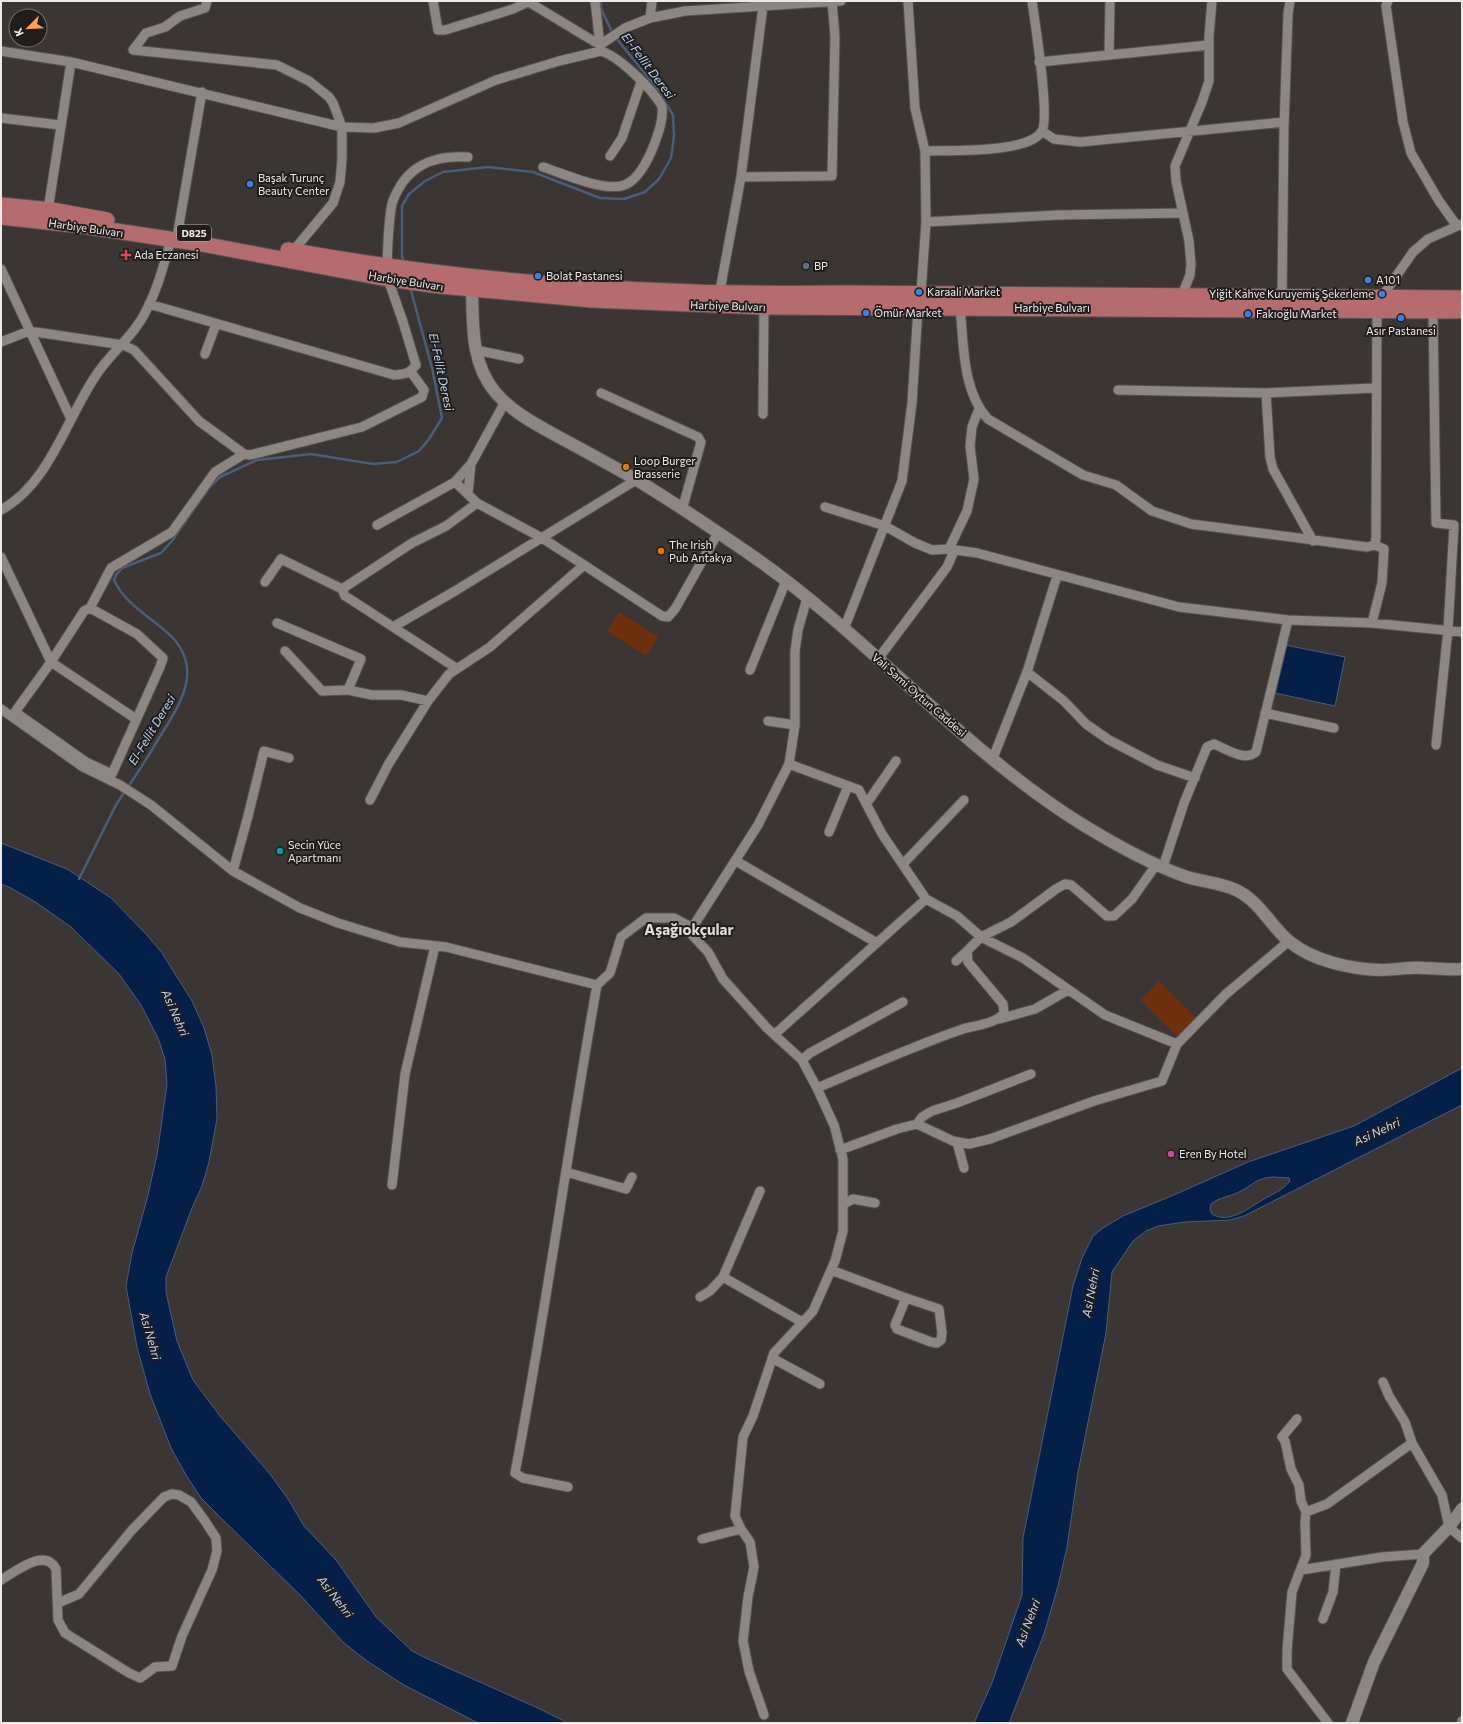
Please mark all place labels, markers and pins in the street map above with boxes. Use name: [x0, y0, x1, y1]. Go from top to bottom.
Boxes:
place label: Başak Turunç Beauty Center: [258, 171, 330, 197]
marker: Başak Turunç Beauty Center: [245, 179, 255, 189]
place label: Ada Eczanesi: [134, 248, 199, 261]
marker: Ada Eczanesi: [121, 250, 131, 260]
place label: BP: [814, 259, 828, 272]
marker: BP: [801, 261, 811, 271]
place label: Bolat Pastanesi: [546, 269, 623, 282]
marker: Bolat Pastanesi: [533, 271, 543, 281]
place label: A101: [1376, 273, 1400, 286]
marker: A101: [1363, 275, 1373, 285]
place label: Karaali Market: [927, 285, 1001, 298]
marker: Karaali Market: [914, 287, 924, 297]
place label: Yiğit Kahve Kuruyemiş Şekerleme: [1209, 287, 1374, 300]
marker: Yiğit Kahve Kuruyemiş Şekerleme: [1377, 289, 1387, 299]
place label: Ömür Market: [874, 305, 942, 319]
place label: Fakıoğlu Market: [1256, 307, 1337, 320]
marker: Ömür Market: [861, 308, 871, 318]
marker: Fakıoğlu Market: [1243, 309, 1253, 319]
marker: Asır Pastanesi: [1396, 313, 1406, 323]
place label: Asır Pastanesi: [1366, 324, 1436, 337]
place label: Loop Burger Brasserie: [634, 454, 696, 480]
marker: Loop Burger Brasserie: [621, 462, 631, 472]
place label: The Irish Pub Antakya: [669, 538, 732, 564]
marker: The Irish Pub Antakya: [656, 546, 666, 556]
place label: Secin Yüce Apartmanı: [288, 838, 341, 864]
marker: Secin Yüce Apartmanı: [275, 846, 285, 856]
place label: Eren By Hotel: [1179, 1147, 1247, 1160]
marker: Eren By Hotel: [1166, 1149, 1176, 1159]

